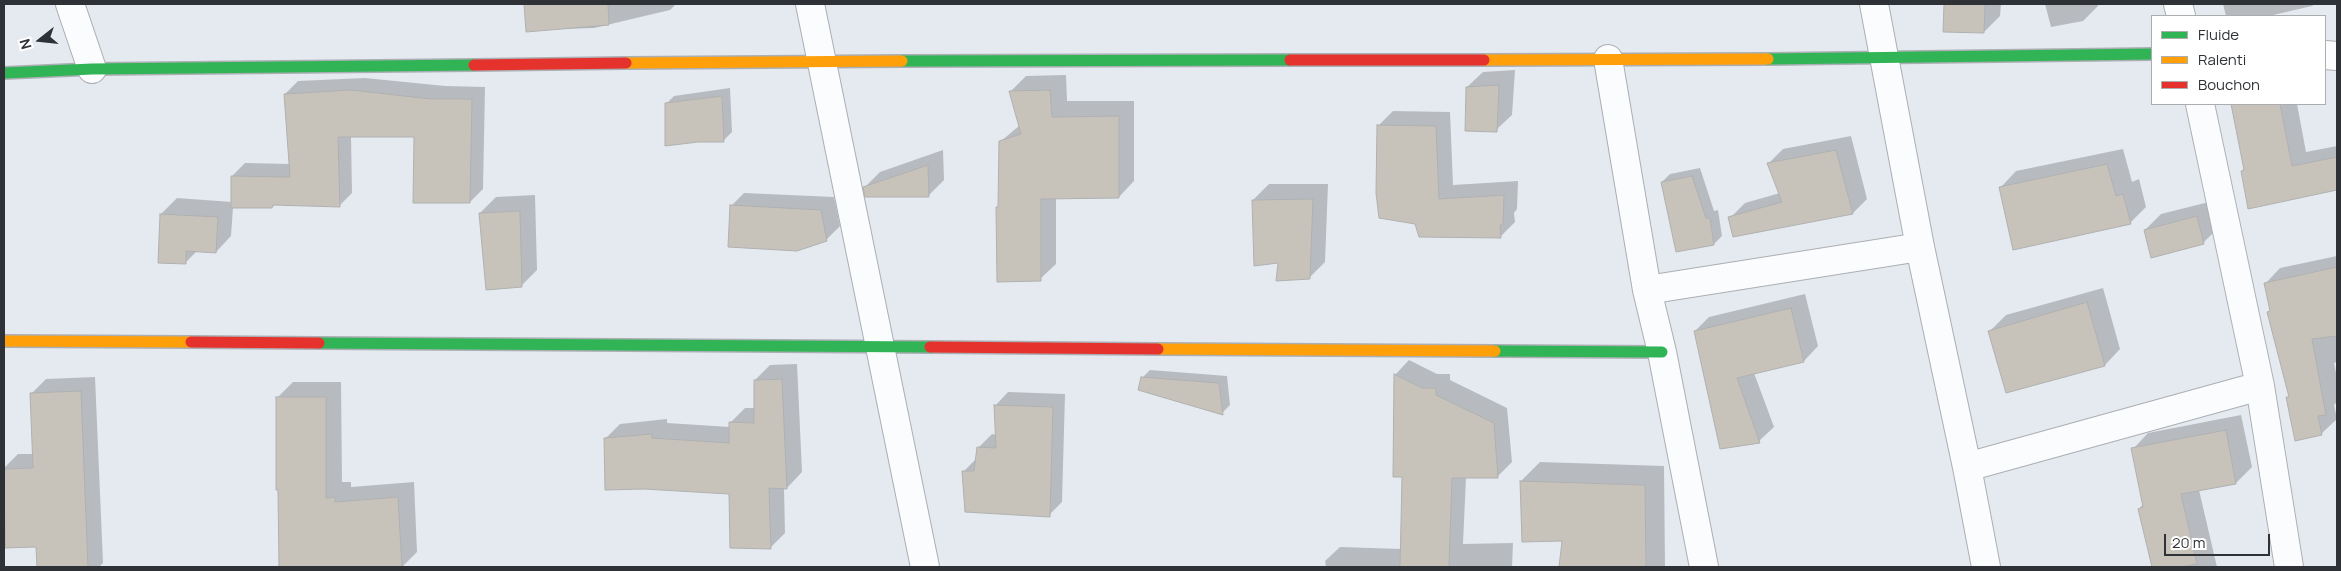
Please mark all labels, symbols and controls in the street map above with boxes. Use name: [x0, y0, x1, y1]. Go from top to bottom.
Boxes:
north arrow: [15, 15, 65, 65]
legend: [2151, 15, 2326, 105]
text: Fluide: [2198, 24, 2239, 45]
text: N: [15, 37, 36, 52]
text: Ralenti: [2198, 49, 2246, 70]
text: Bouchon: [2198, 74, 2260, 95]
scale bar: [2166, 524, 2272, 556]
text: 20 m: [2172, 532, 2205, 553]

